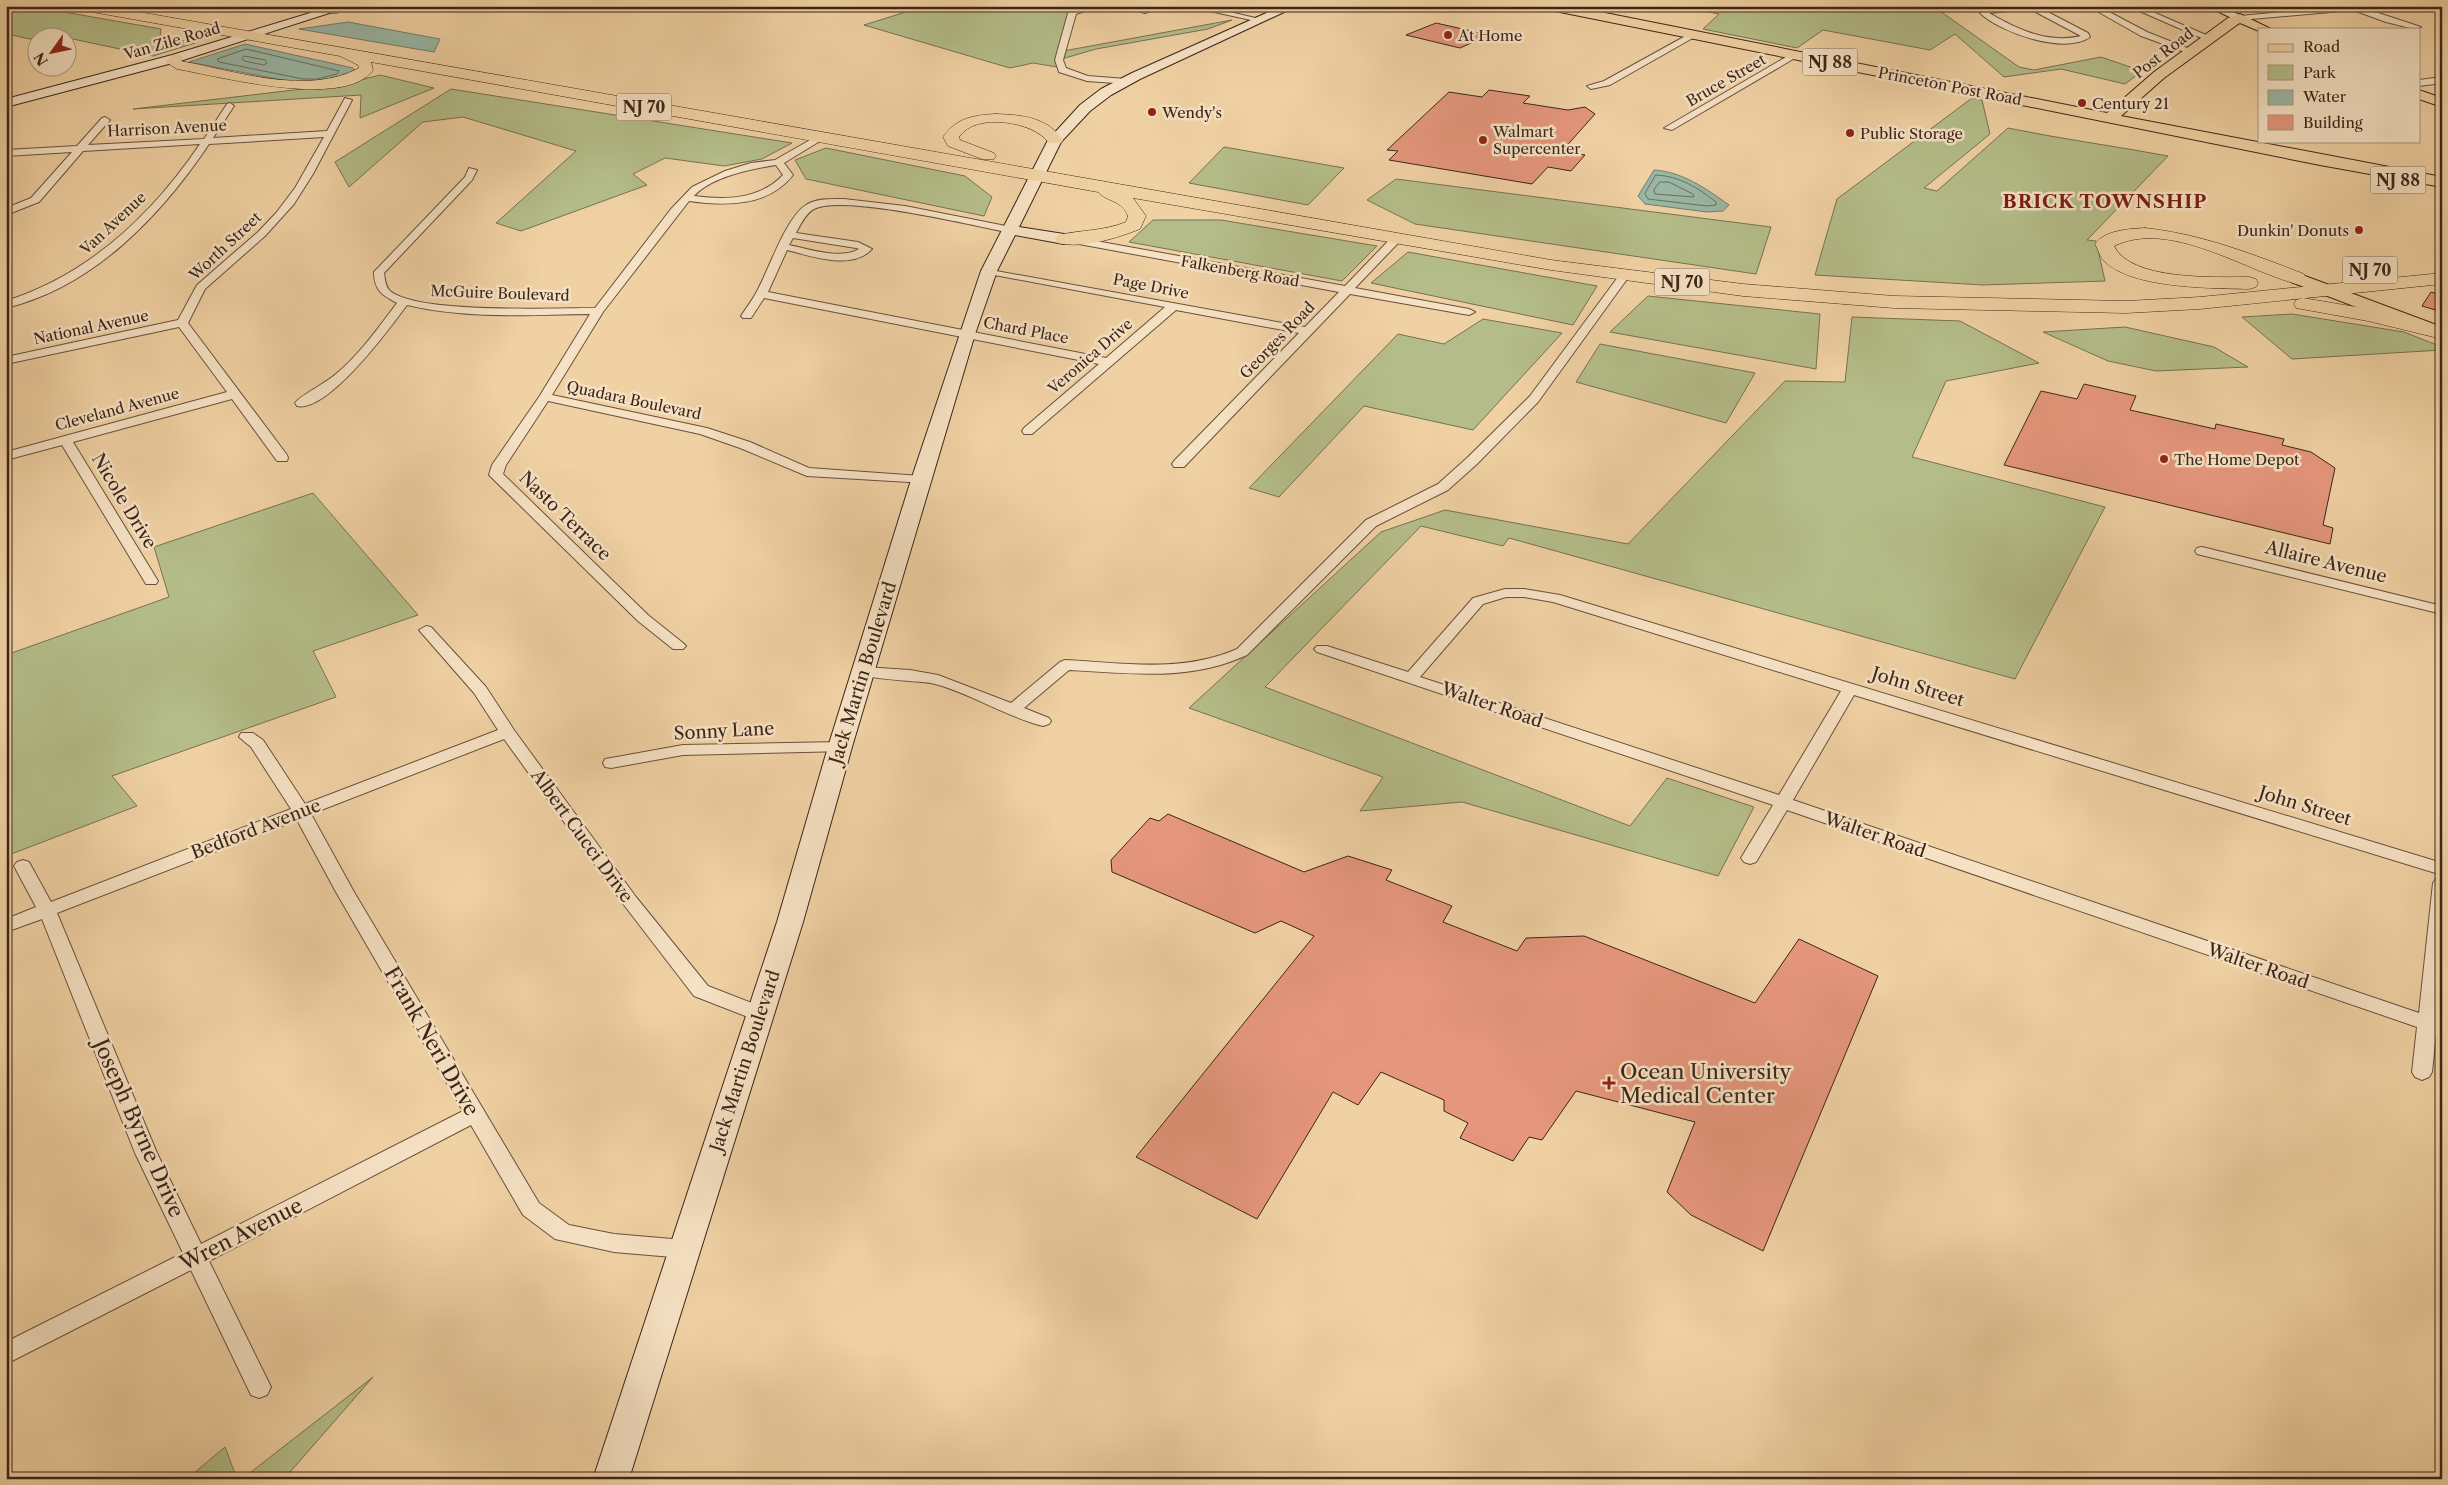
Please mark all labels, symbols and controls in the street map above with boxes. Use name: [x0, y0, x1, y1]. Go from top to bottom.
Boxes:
street label: Van Zile Road: [121, 18, 222, 64]
street label: Post Road: [2129, 23, 2197, 83]
place label: At Home: [1457, 26, 1522, 45]
north arrow: [28, 28, 78, 78]
legend: [2258, 28, 2420, 142]
marker: At Home: [1442, 29, 1454, 41]
text: Road: [2303, 37, 2340, 56]
road number: NJ 88: [1802, 48, 1858, 76]
text: N: [30, 49, 52, 69]
street label: Bruce Street: [1683, 49, 1770, 110]
street label: Princeton Post Road: [1877, 63, 2023, 109]
text: Park: [2303, 63, 2337, 82]
text: Water: [2302, 87, 2347, 106]
road number: NJ 70: [616, 94, 672, 120]
place label: Century 21: [2092, 94, 2170, 113]
marker: Century 21: [2076, 97, 2088, 109]
place label: Wendy's: [1161, 103, 1222, 122]
marker: Wendy's: [1146, 106, 1158, 118]
text: Building: [2303, 113, 2363, 132]
street label: Harrison Avenue: [107, 115, 227, 141]
place label: Walmart Supercenter: [1492, 122, 1581, 158]
place label: Public Storage: [1860, 124, 1963, 143]
marker: Public Storage: [1844, 127, 1856, 139]
marker: Walmart Supercenter: [1477, 134, 1489, 146]
road number: NJ 88: [2370, 166, 2426, 194]
street label: Van Avenue: [75, 188, 150, 259]
district label: BRICK TOWNSHIP: [2003, 190, 2207, 213]
street label: Worth Street: [184, 207, 266, 285]
place label: Dunkin' Donuts: [2237, 221, 2349, 240]
marker: Dunkin' Donuts: [2353, 224, 2365, 236]
street label: Falkenberg Road: [1179, 251, 1301, 291]
road number: NJ 70: [2342, 256, 2398, 284]
road number: NJ 70: [1654, 268, 1710, 296]
street label: Page Drive: [1111, 269, 1191, 303]
street label: McGuire Boulevard: [430, 281, 570, 305]
street label: Georges Road: [1236, 298, 1318, 382]
street label: National Avenue: [32, 305, 150, 349]
street label: Chard Place: [982, 312, 1070, 348]
street label: Veronica Drive: [1043, 314, 1136, 399]
street label: Quadara Boulevard: [565, 376, 703, 424]
street label: Cleveland Avenue: [53, 383, 181, 435]
street label: Nicole Drive: [87, 449, 161, 553]
place label: The Home Depot: [2174, 450, 2300, 469]
marker: The Home Depot: [2158, 453, 2170, 465]
street label: Nasto Terrace: [514, 467, 616, 565]
street label: Allaire Avenue: [2262, 536, 2389, 588]
street label: Jack Martin Boulevard: [824, 579, 901, 770]
street label: John Street: [1866, 662, 1967, 712]
street label: Walter Road: [1437, 677, 1546, 733]
street label: Sonny Lane: [673, 717, 775, 745]
street label: Albert Cucci Drive: [526, 764, 638, 907]
street label: John Street: [2253, 781, 2354, 831]
street label: Bedford Avenue: [188, 794, 324, 864]
street label: Walter Road: [1820, 807, 1929, 863]
street label: Walter Road: [2203, 938, 2312, 994]
street label: Frank Neri Drive: [379, 962, 485, 1120]
street label: Jack Martin Boulevard: [704, 967, 785, 1157]
street label: Joseph Byrne Drive: [87, 1032, 190, 1221]
place label: Ocean University Medical Center: [1620, 1059, 1791, 1108]
marker: Ocean University Medical Center: [1602, 1076, 1616, 1090]
street label: Wren Avenue: [175, 1192, 306, 1276]

